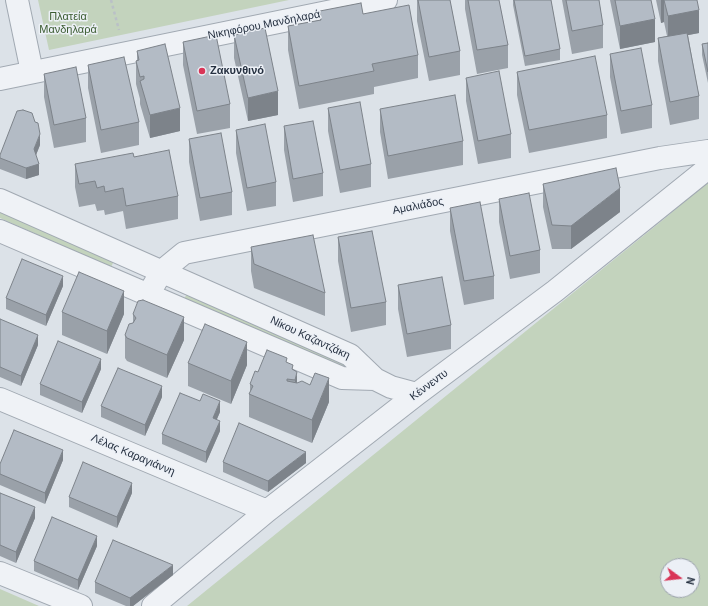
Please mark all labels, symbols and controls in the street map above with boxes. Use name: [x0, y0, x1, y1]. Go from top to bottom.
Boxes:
street label: Νικηφόρου Μανδηλαρά: [207, 8, 321, 42]
park label: Πλατεία Μανδηλαρά: [39, 10, 97, 36]
place label: Ζακυνθινό: [210, 64, 264, 78]
marker: Ζακυνθινό: [197, 66, 207, 76]
street label: Αμαλιάδος: [391, 195, 445, 217]
street label: Νίκου Καζαντζάκη: [268, 314, 352, 362]
street label: Κέννεντυ: [407, 366, 451, 404]
street label: Λέλας Καραγιάννη: [89, 431, 177, 479]
north arrow: [660, 558, 700, 598]
text: N: [683, 576, 698, 586]

